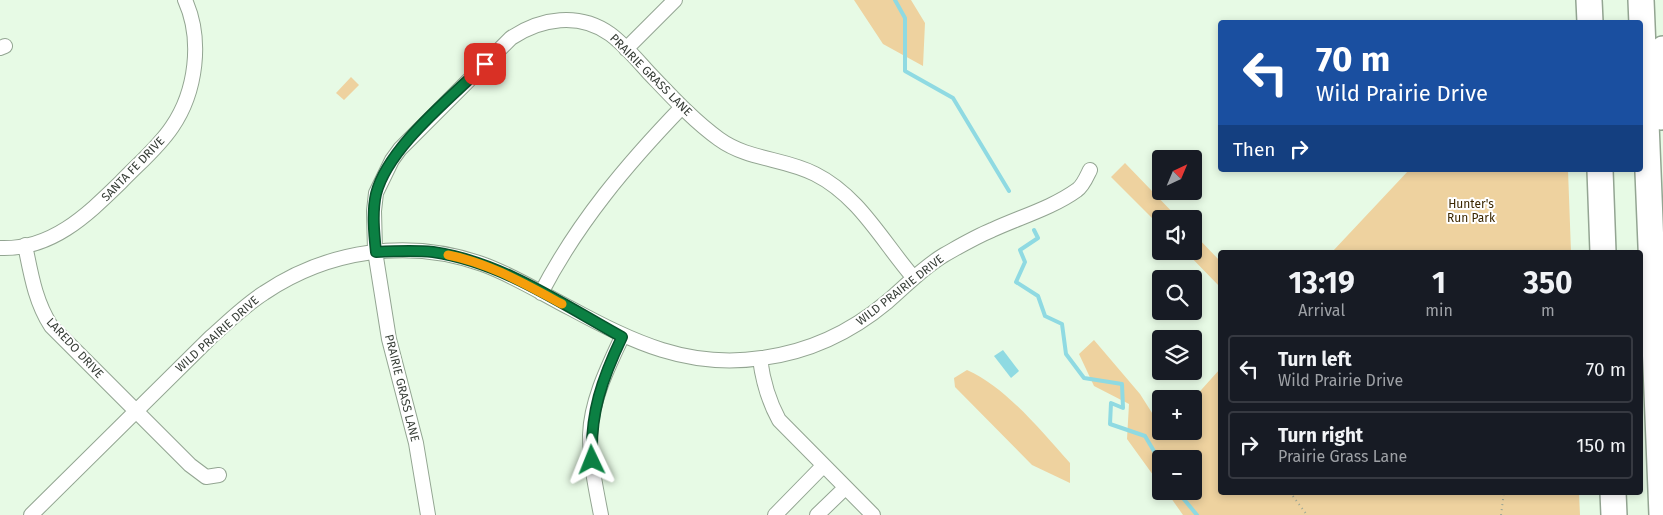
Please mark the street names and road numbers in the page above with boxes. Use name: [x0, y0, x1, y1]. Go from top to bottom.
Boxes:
street label: PRAIRIE GRASS LANE: [607, 31, 695, 119]
street label: SANTA FE DRIVE: [99, 134, 167, 204]
street label: WILD PRAIRIE DRIVE: [854, 252, 946, 328]
street label: WILD PRAIRIE DRIVE: [173, 293, 261, 375]
street label: LAREDO DRIVE: [43, 315, 107, 381]
street label: PRAIRIE GRASS LANE: [382, 333, 422, 443]

